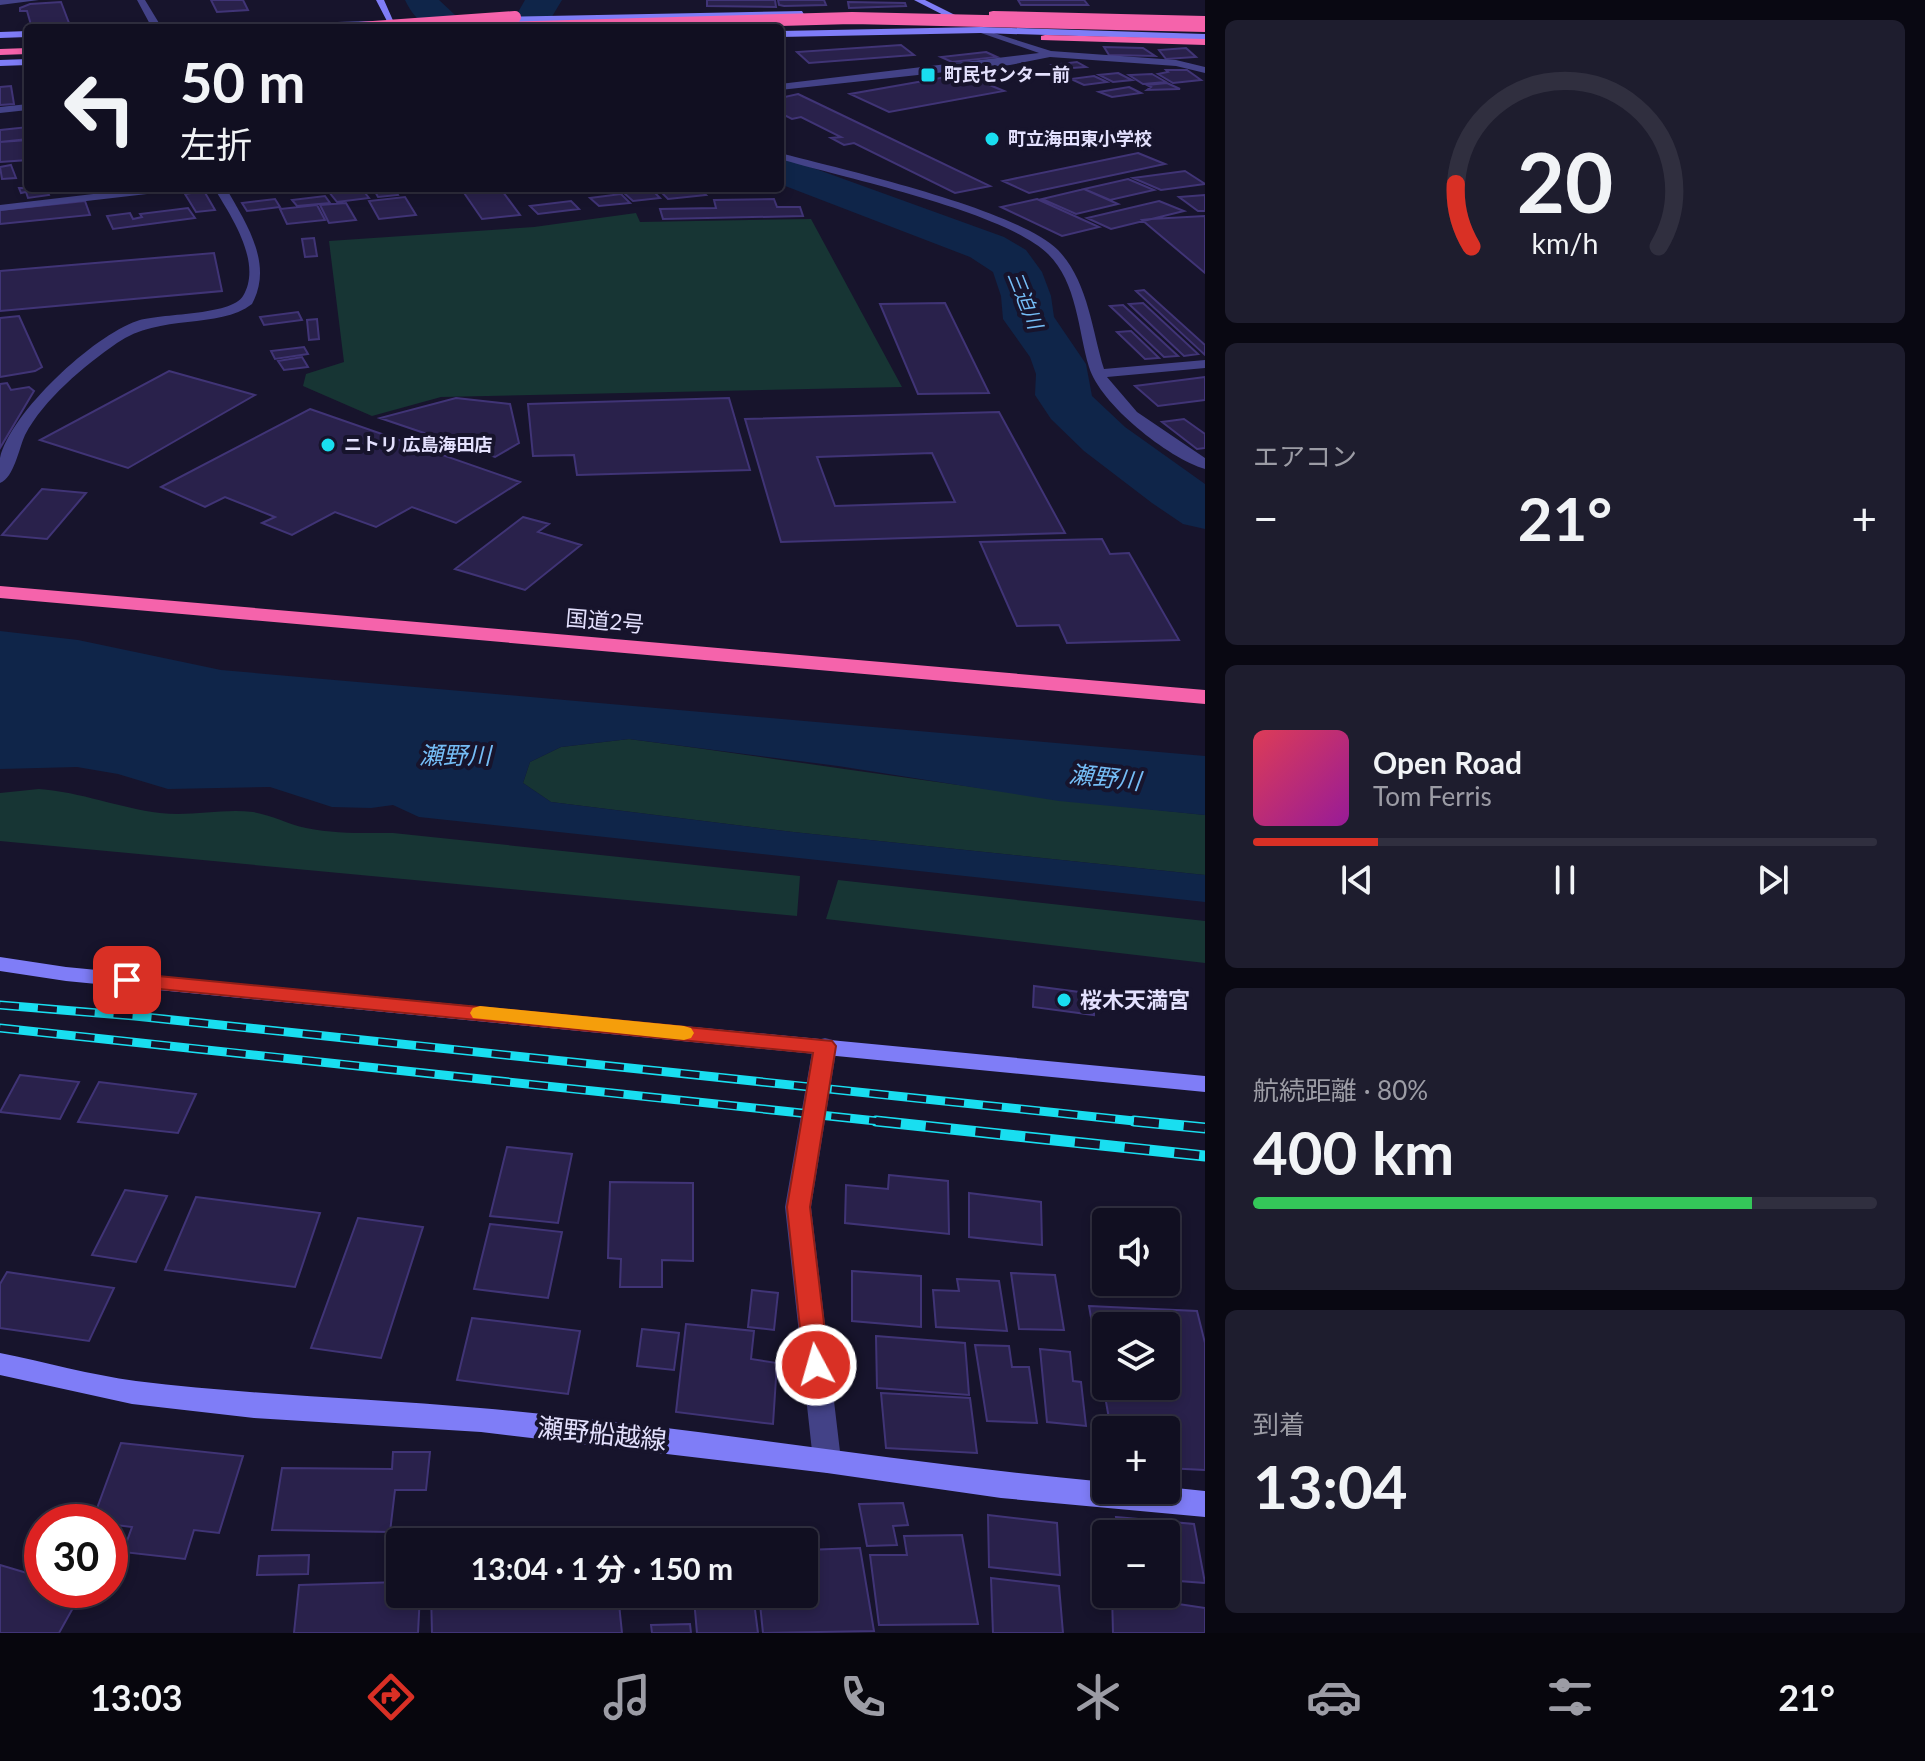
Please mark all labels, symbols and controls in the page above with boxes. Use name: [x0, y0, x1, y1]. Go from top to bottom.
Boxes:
text: 50 m: [180, 48, 305, 115]
icon: left: [48, 56, 152, 160]
place label: 町民センター前: [944, 63, 1070, 85]
marker: 町民センター前: [919, 66, 937, 84]
text: 左折: [180, 122, 252, 166]
place label: 町立海田東小学校: [1008, 127, 1152, 149]
marker: 町立海田東小学校: [983, 130, 1001, 148]
text: 20: [1517, 131, 1613, 231]
text: km/h: [1532, 226, 1598, 260]
water label: 三迫川: [1004, 267, 1049, 334]
place label: ニトリ 広島海田店: [344, 433, 492, 455]
marker: ニトリ 広島海田店: [319, 436, 337, 454]
text: エアコン: [1253, 440, 1357, 472]
text: 21°: [1518, 482, 1612, 554]
text: −: [1253, 492, 1279, 544]
text: +: [1851, 492, 1877, 544]
street label: 国道2号: [565, 604, 645, 637]
water label: 瀬野川: [419, 740, 494, 769]
text: Open Road: [1373, 744, 1522, 780]
water label: 瀬野川: [1068, 758, 1145, 795]
text: Tom Ferris: [1373, 780, 1492, 812]
icon: previous: [1335, 858, 1379, 902]
icon: pause: [1543, 858, 1587, 902]
icon: next: [1751, 858, 1795, 902]
pin: [93, 946, 161, 1014]
icon: arrive: [105, 958, 149, 1002]
place label: 桜木天満宮: [1080, 986, 1190, 1013]
marker: 桜木天満宮: [1055, 991, 1073, 1009]
text: 航続距離 · 80%: [1253, 1074, 1428, 1106]
text: 400 km: [1253, 1116, 1454, 1188]
map controls: [1092, 1208, 1180, 1608]
button: sound: [1092, 1208, 1180, 1296]
button: layers: [1092, 1312, 1180, 1400]
position arrow: [774, 1323, 858, 1407]
text: 到着: [1253, 1408, 1305, 1440]
street label: 瀬野船越線: [536, 1410, 668, 1456]
button: +: [1092, 1416, 1180, 1504]
text: 13:04: [1253, 1450, 1408, 1522]
speed limit sign: 30: [24, 1504, 128, 1608]
button: −: [1092, 1520, 1180, 1608]
text: 13:04 · 1 分 · 150 m: [471, 1550, 733, 1586]
icon: directions: [363, 1669, 419, 1725]
icon: music: [599, 1669, 655, 1725]
icon: phone: [835, 1669, 891, 1725]
icon: climate: [1070, 1669, 1126, 1725]
icon: car: [1306, 1669, 1362, 1725]
icon: filters: [1542, 1669, 1598, 1725]
text: 13:03: [90, 1675, 183, 1719]
text: 21°: [1778, 1675, 1835, 1719]

